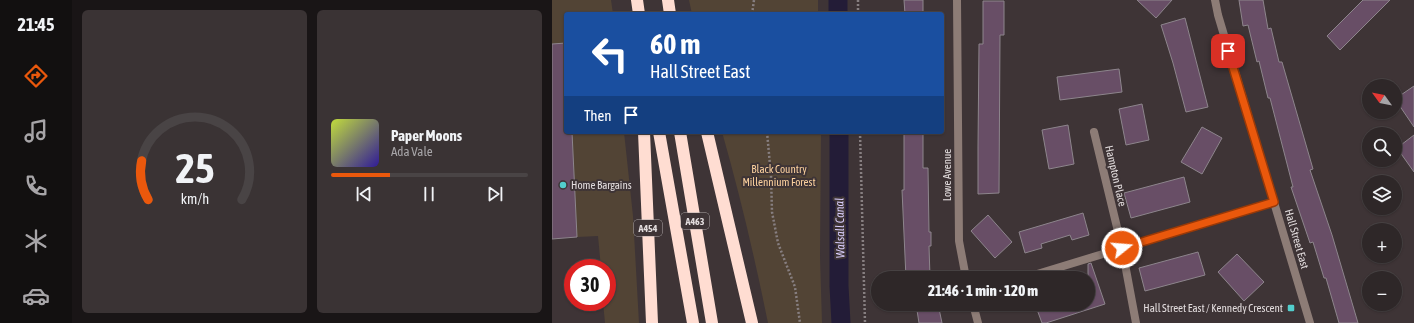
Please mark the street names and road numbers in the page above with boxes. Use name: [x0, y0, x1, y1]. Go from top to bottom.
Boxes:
street label: Hampton Place: [1103, 144, 1129, 208]
street label: Lowe Avenue: [941, 149, 953, 201]
street label: Hall Street East: [1283, 208, 1311, 270]
road number: A463: [681, 213, 709, 229]
road number: A454: [634, 220, 662, 236]

